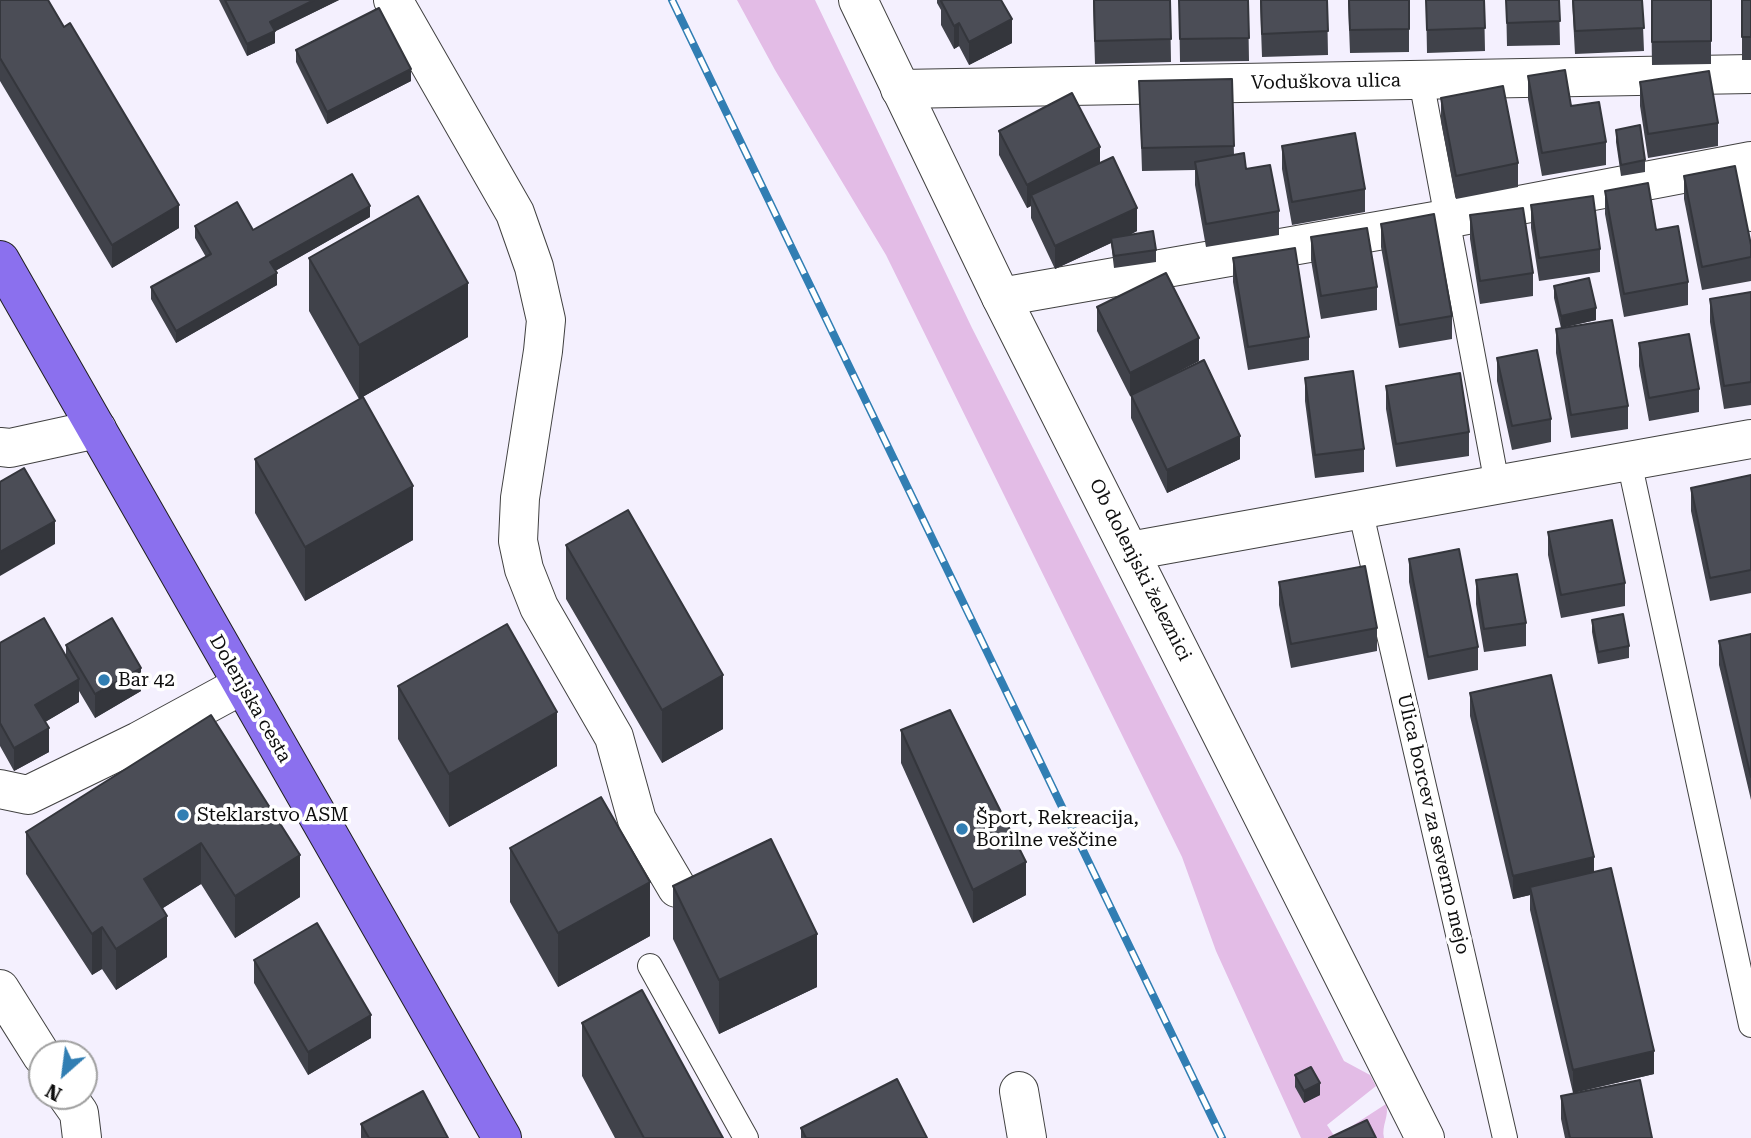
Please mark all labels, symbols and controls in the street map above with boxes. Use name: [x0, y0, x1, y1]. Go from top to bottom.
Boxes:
street label: Voduškova ulica: [1251, 69, 1401, 95]
street label: Ob dolenjski železnici: [1084, 475, 1196, 665]
street label: Dolenjska cesta: [204, 631, 296, 767]
place label: Bar 42: [118, 669, 175, 691]
marker: Bar 42: [96, 672, 112, 688]
street label: Ulica borcev za severno mejo: [1392, 691, 1474, 957]
place label: Steklarstvo ASM: [197, 804, 348, 826]
marker: Steklarstvo ASM: [175, 807, 191, 823]
place label: Šport, Rekreacija, Borilne veščine: [976, 807, 1139, 851]
marker: Šport, Rekreacija, Borilne veščine: [954, 821, 970, 837]
north arrow: [28, 1040, 98, 1110]
text: N: [42, 1079, 66, 1106]

